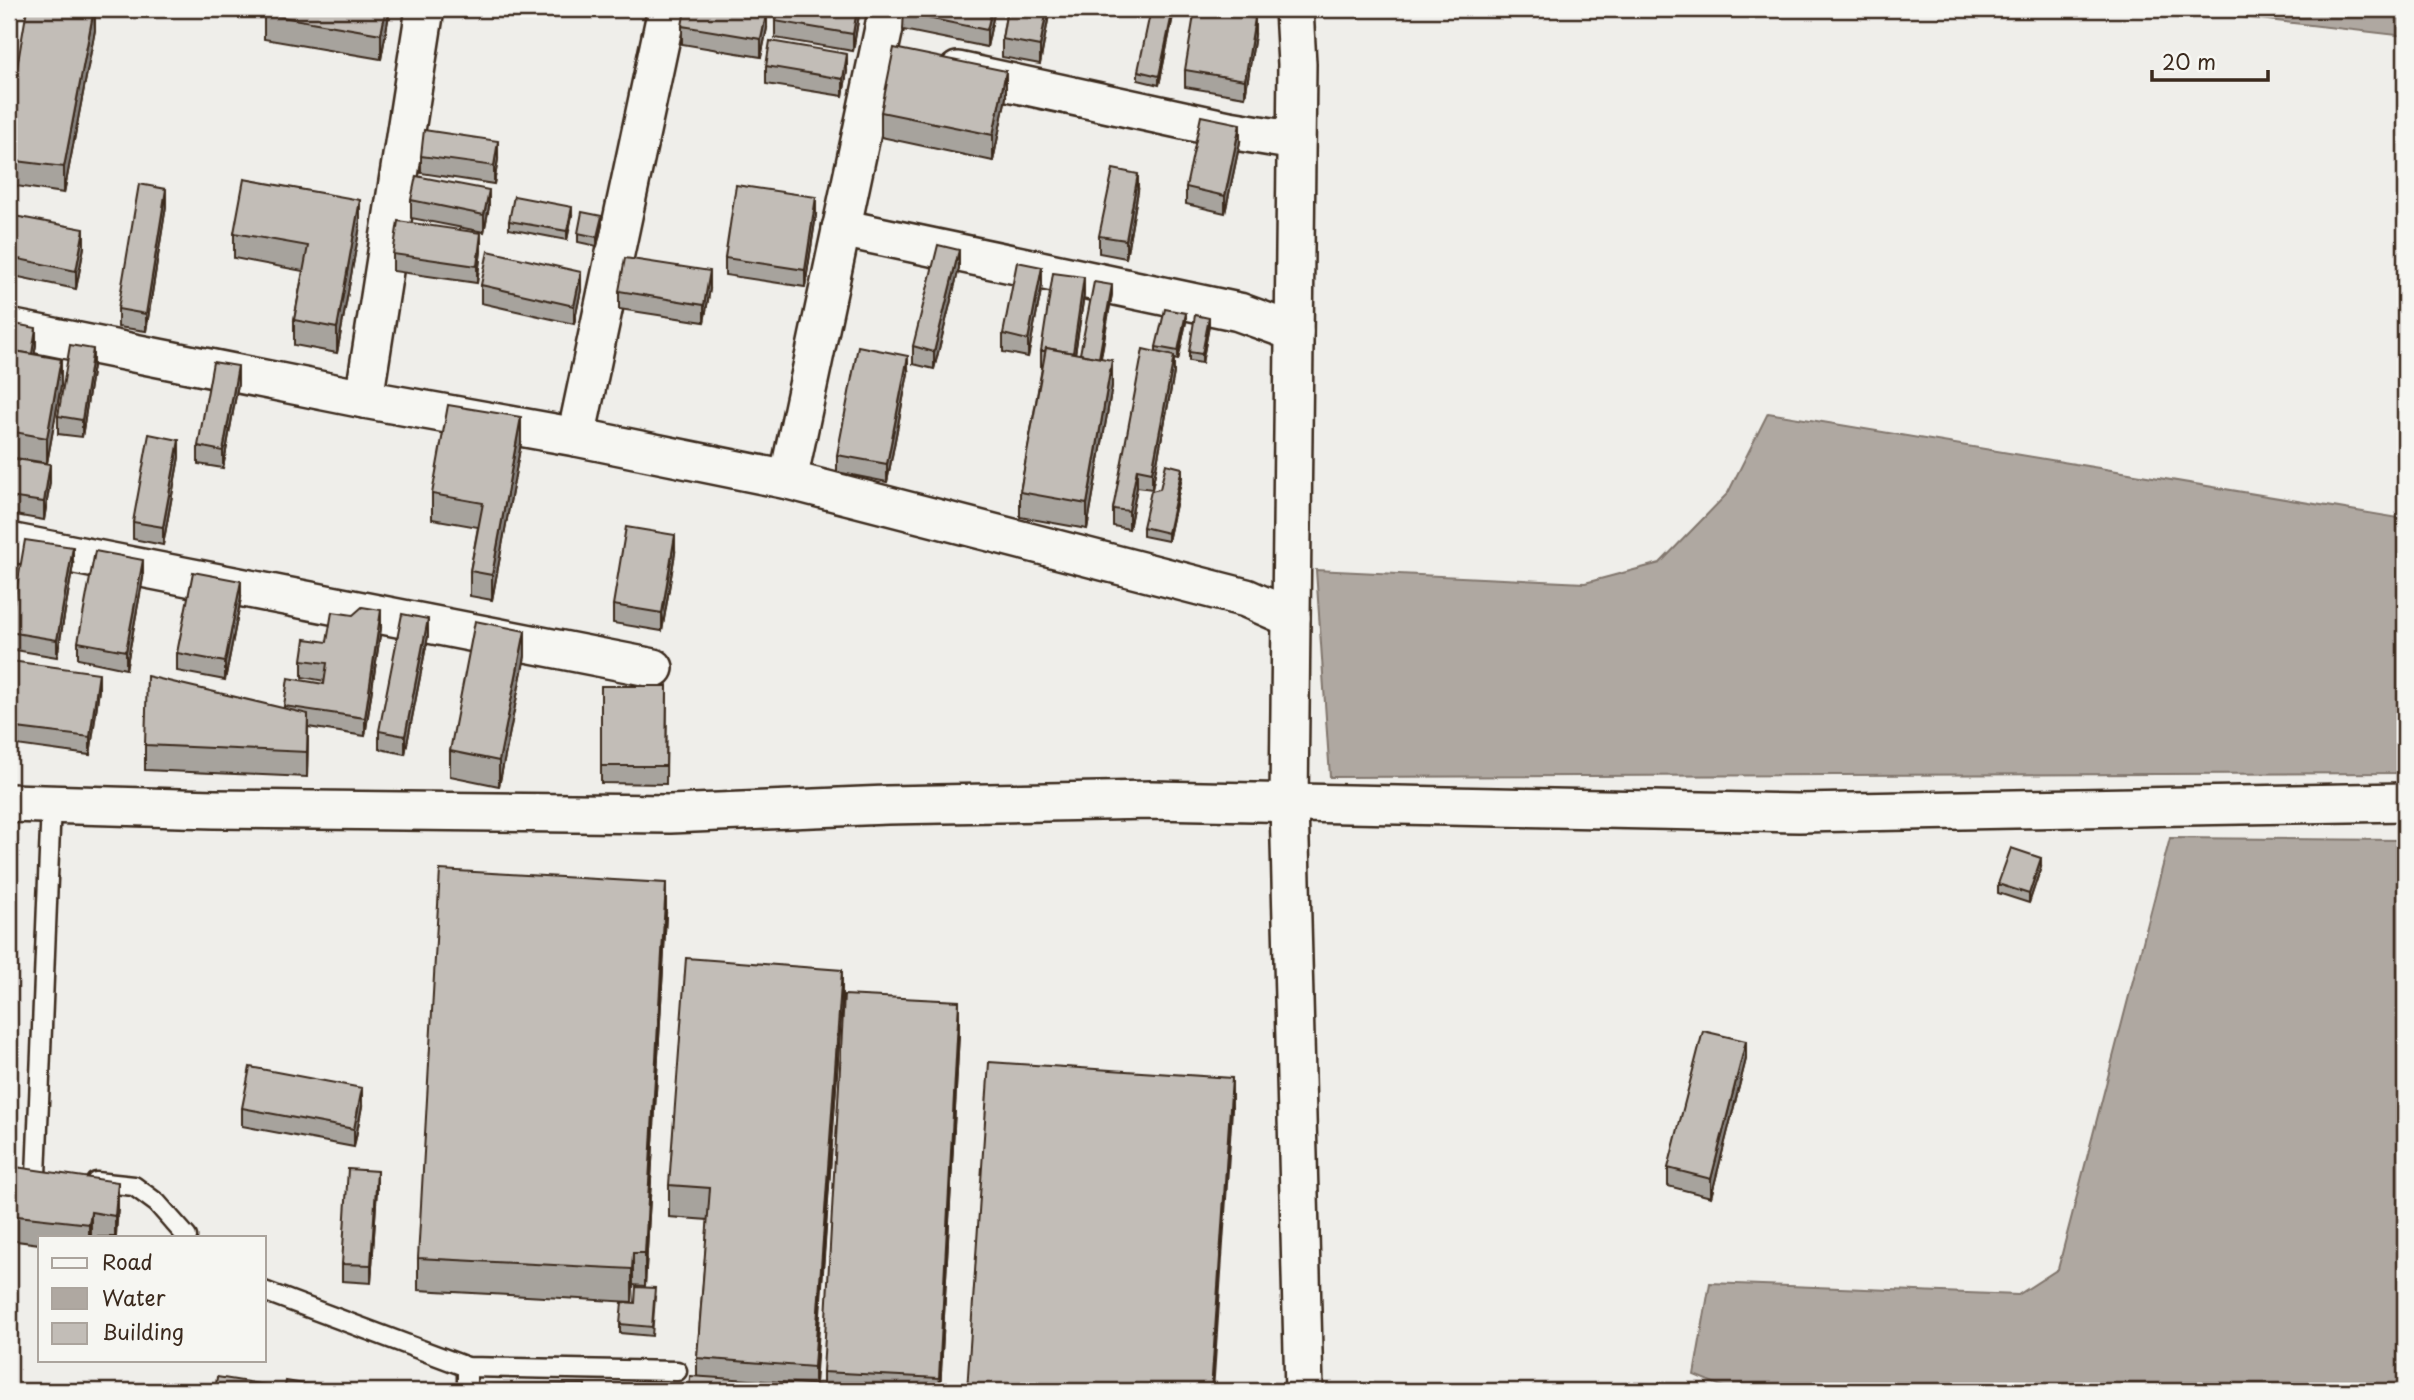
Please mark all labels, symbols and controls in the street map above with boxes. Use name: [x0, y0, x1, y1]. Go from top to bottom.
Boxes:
scale bar: [2152, 38, 2267, 82]
text: 20 m: [2162, 45, 2216, 77]
legend: [38, 1236, 266, 1362]
text: Road: [102, 1245, 153, 1277]
text: Water: [102, 1281, 166, 1313]
text: Building: [102, 1315, 184, 1347]

